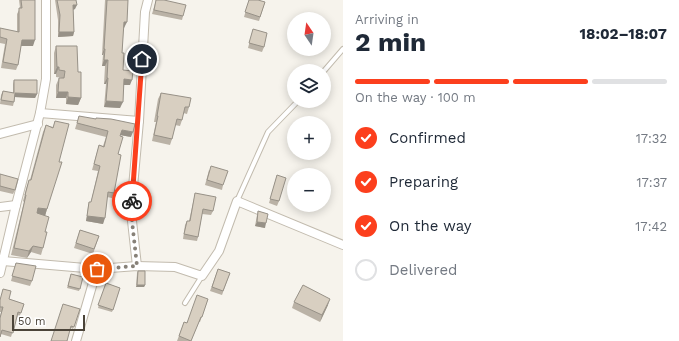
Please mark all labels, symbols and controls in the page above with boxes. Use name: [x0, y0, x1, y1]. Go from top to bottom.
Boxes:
north arrow: [287, 12, 331, 56]
map controls: [287, 12, 331, 212]
text: Arriving in: [355, 12, 419, 27]
text: 18:02–18:07: [580, 25, 667, 43]
text: 2 min: [355, 27, 426, 57]
pin: [125, 42, 159, 76]
icon: home: [131, 48, 153, 70]
button: layers: [287, 64, 331, 108]
text: On the way · 100 m: [355, 90, 476, 105]
button: +: [287, 116, 331, 160]
icon: check: [355, 127, 377, 149]
text: Confirmed: [389, 129, 466, 147]
text: 17:32: [636, 131, 667, 146]
button: −: [287, 168, 331, 212]
icon: check: [355, 171, 377, 193]
text: Preparing: [389, 173, 458, 191]
text: 17:37: [636, 175, 667, 190]
courier: [112, 181, 152, 221]
icon: bike: [121, 190, 143, 212]
icon: check: [355, 215, 377, 237]
text: On the way: [389, 217, 471, 235]
text: 17:42: [635, 219, 667, 234]
pin: [80, 252, 114, 286]
icon: bag: [86, 258, 108, 280]
text: Delivered: [389, 261, 457, 279]
scale bar: [12, 313, 85, 332]
text: 50 m: [18, 315, 45, 328]

